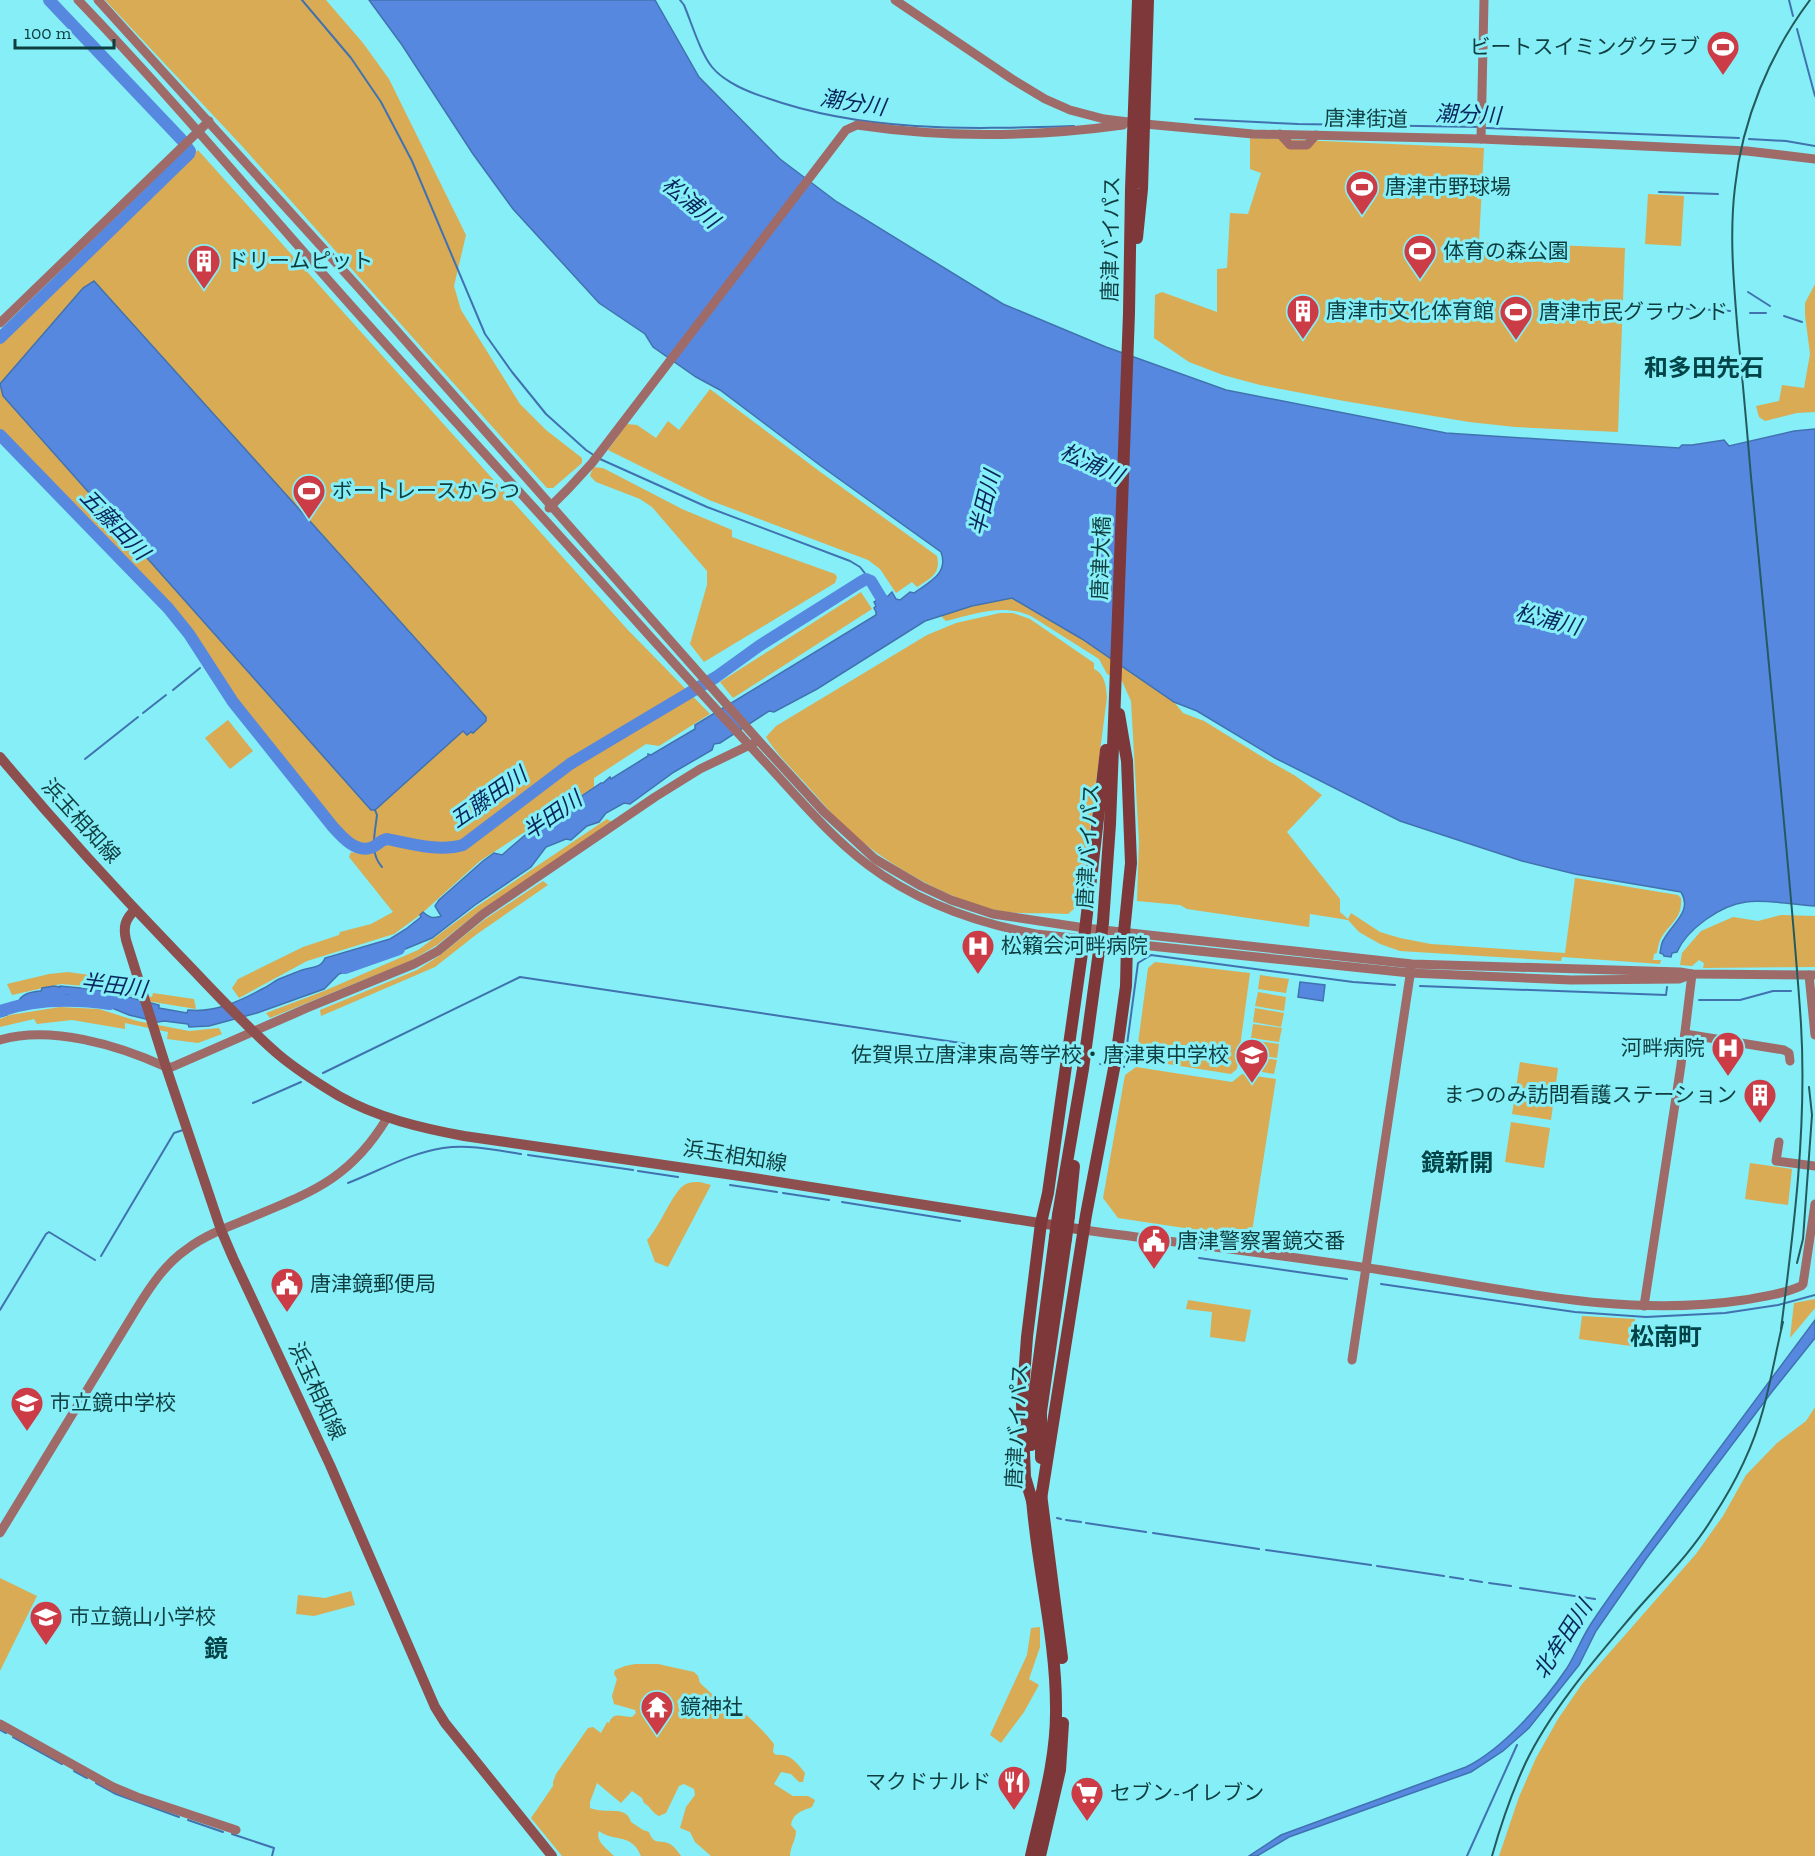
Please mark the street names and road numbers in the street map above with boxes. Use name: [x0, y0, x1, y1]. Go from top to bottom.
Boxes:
street label: 唐津街道: [1324, 105, 1408, 132]
street label: 唐津バイパス: [1097, 176, 1124, 302]
street label: 唐津大橋: [1087, 516, 1114, 600]
street label: 浜玉相知線: [37, 773, 126, 868]
street label: 唐津バイパス: [1072, 783, 1103, 909]
street label: 浜玉相知線: [681, 1135, 789, 1176]
street label: 浜玉相知線: [284, 1338, 351, 1444]
street label: 唐津バイパス: [1001, 1363, 1032, 1489]

